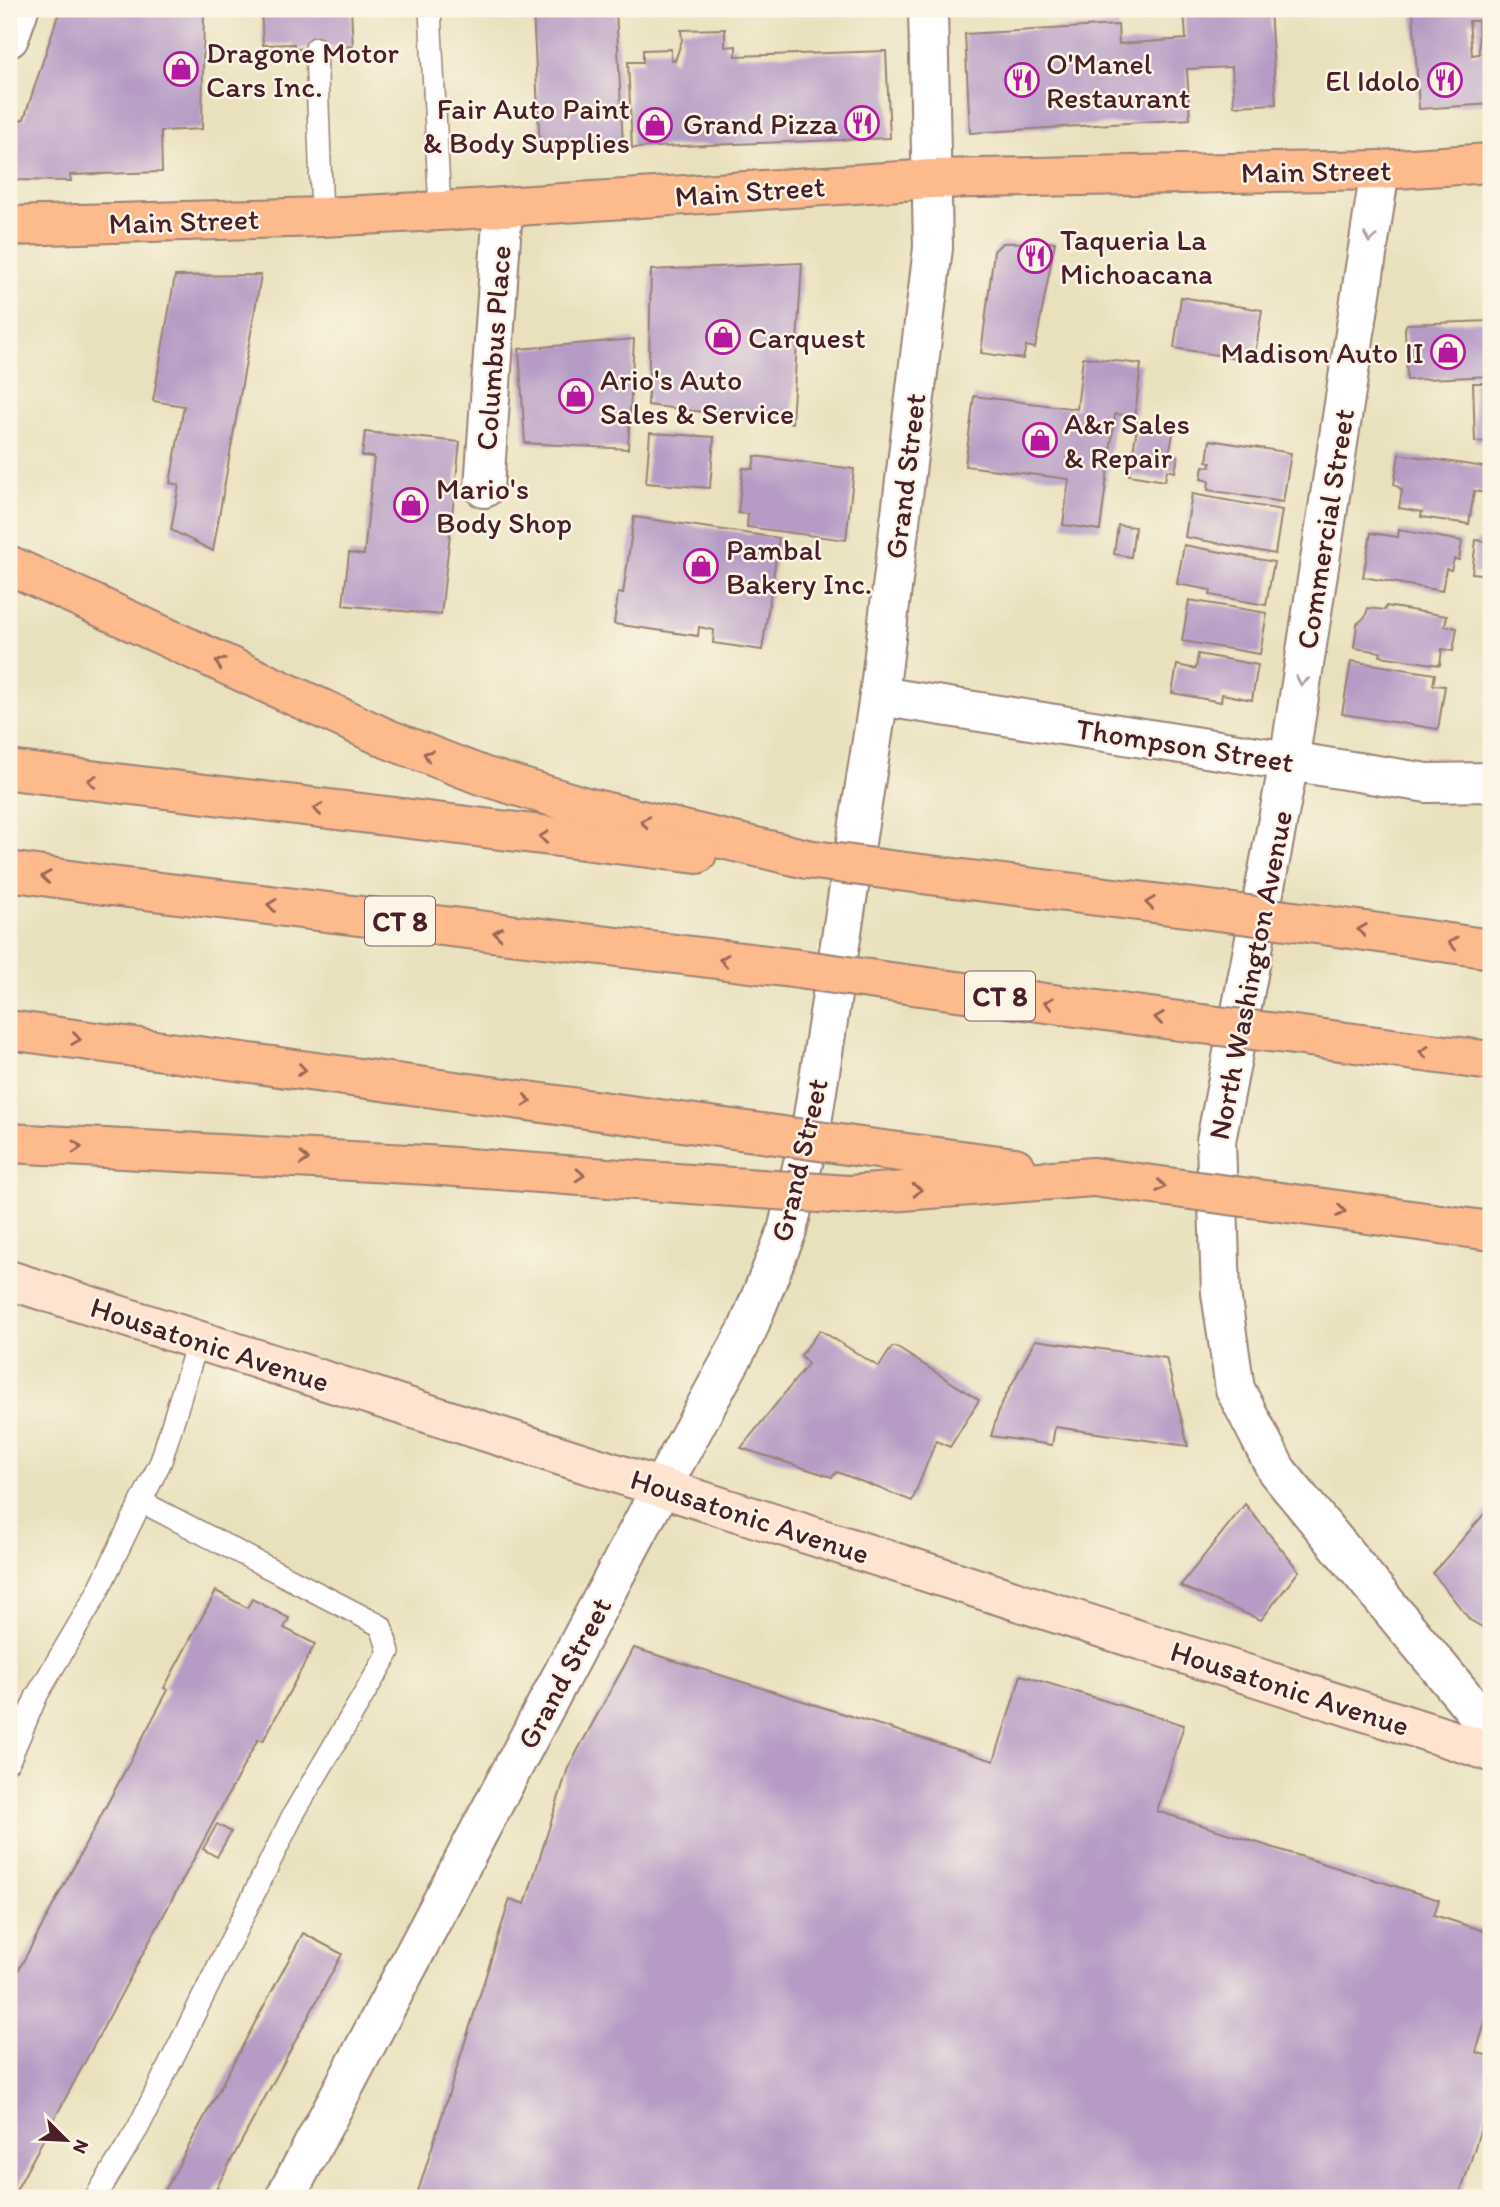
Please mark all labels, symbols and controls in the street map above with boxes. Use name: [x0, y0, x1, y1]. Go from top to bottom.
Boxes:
place label: Dragone Motor Cars Inc.: [206, 34, 399, 105]
place label: O'Manel Restaurant: [1046, 45, 1190, 116]
shop icon: Dragone Motor Cars Inc.: [162, 50, 200, 88]
restaurant icon: O'Manel Restaurant: [1003, 61, 1041, 99]
restaurant icon: El Idolo: [1426, 61, 1464, 99]
place label: El Idolo: [1325, 62, 1420, 99]
place label: Fair Auto Paint & Body Supplies: [423, 90, 630, 161]
restaurant icon: Grand Pizza: [843, 104, 881, 142]
place label: Grand Pizza: [683, 105, 838, 142]
shop icon: Fair Auto Paint & Body Supplies: [636, 106, 674, 144]
street label: Main Street: [1240, 151, 1392, 191]
street label: Main Street: [674, 167, 826, 215]
street label: Main Street: [108, 200, 260, 242]
place label: Taqueria La Michoacana: [1060, 221, 1213, 292]
one-way arrow: [1363, 232, 1378, 244]
restaurant icon: Taqueria La Michoacana: [1016, 237, 1054, 275]
street label: Columbus Place: [467, 244, 519, 452]
shop icon: Carquest: [704, 318, 742, 356]
place label: Carquest: [748, 319, 866, 356]
shop icon: Madison Auto II: [1429, 333, 1467, 371]
place label: Madison Auto II: [1220, 334, 1424, 371]
place label: Ario's Auto Sales & Service: [600, 361, 794, 432]
shop icon: Ario's Auto Sales & Service: [557, 377, 595, 415]
street label: Grand Street: [876, 391, 934, 561]
place label: A&r Sales & Repair: [1064, 405, 1190, 476]
street label: Commercial Street: [1288, 406, 1362, 652]
shop icon: A&r Sales & Repair: [1021, 421, 1059, 459]
place label: Mario's Body Shop: [436, 470, 572, 541]
shop icon: Mario's Body Shop: [392, 486, 430, 524]
place label: Pambal Bakery Inc.: [726, 531, 872, 602]
shop icon: Pambal Bakery Inc.: [682, 547, 720, 585]
one-way arrow: [215, 657, 227, 671]
one-way arrow: [1295, 675, 1310, 687]
street label: Thompson Street: [1074, 710, 1296, 780]
one-way arrow: [423, 749, 435, 763]
one-way arrow: [87, 773, 98, 788]
one-way arrow: [312, 801, 324, 816]
street label: North Washington Avenue: [1200, 807, 1300, 1143]
one-way arrow: [639, 815, 651, 830]
one-way arrow: [538, 829, 550, 844]
one-way arrow: [40, 869, 52, 884]
one-way arrow: [1144, 895, 1156, 910]
road number: CT 8: [365, 897, 435, 946]
one-way arrow: [266, 898, 278, 913]
one-way arrow: [1356, 922, 1368, 937]
one-way arrow: [492, 925, 504, 940]
one-way arrow: [1447, 936, 1459, 951]
one-way arrow: [718, 953, 730, 968]
road number: CT 8: [965, 972, 1035, 1020]
one-way arrow: [1043, 996, 1055, 1011]
one-way arrow: [1153, 1011, 1165, 1026]
one-way arrow: [71, 1031, 82, 1046]
one-way arrow: [1418, 1045, 1429, 1060]
one-way arrow: [296, 1062, 308, 1077]
street label: Grand Street: [762, 1075, 836, 1245]
one-way arrow: [521, 1093, 533, 1108]
one-way arrow: [72, 1139, 83, 1154]
one-way arrow: [299, 1151, 310, 1166]
one-way arrow: [575, 1167, 586, 1182]
one-way arrow: [1155, 1179, 1167, 1194]
one-way arrow: [911, 1183, 922, 1198]
one-way arrow: [1335, 1203, 1346, 1218]
street label: Housatonic Avenue: [86, 1288, 334, 1400]
street label: Housatonic Avenue: [626, 1460, 874, 1572]
street label: Grand Street: [509, 1591, 619, 1755]
street label: Housatonic Avenue: [1166, 1632, 1414, 1744]
north arrow: [32, 2106, 102, 2176]
text: N: [68, 2136, 94, 2157]

